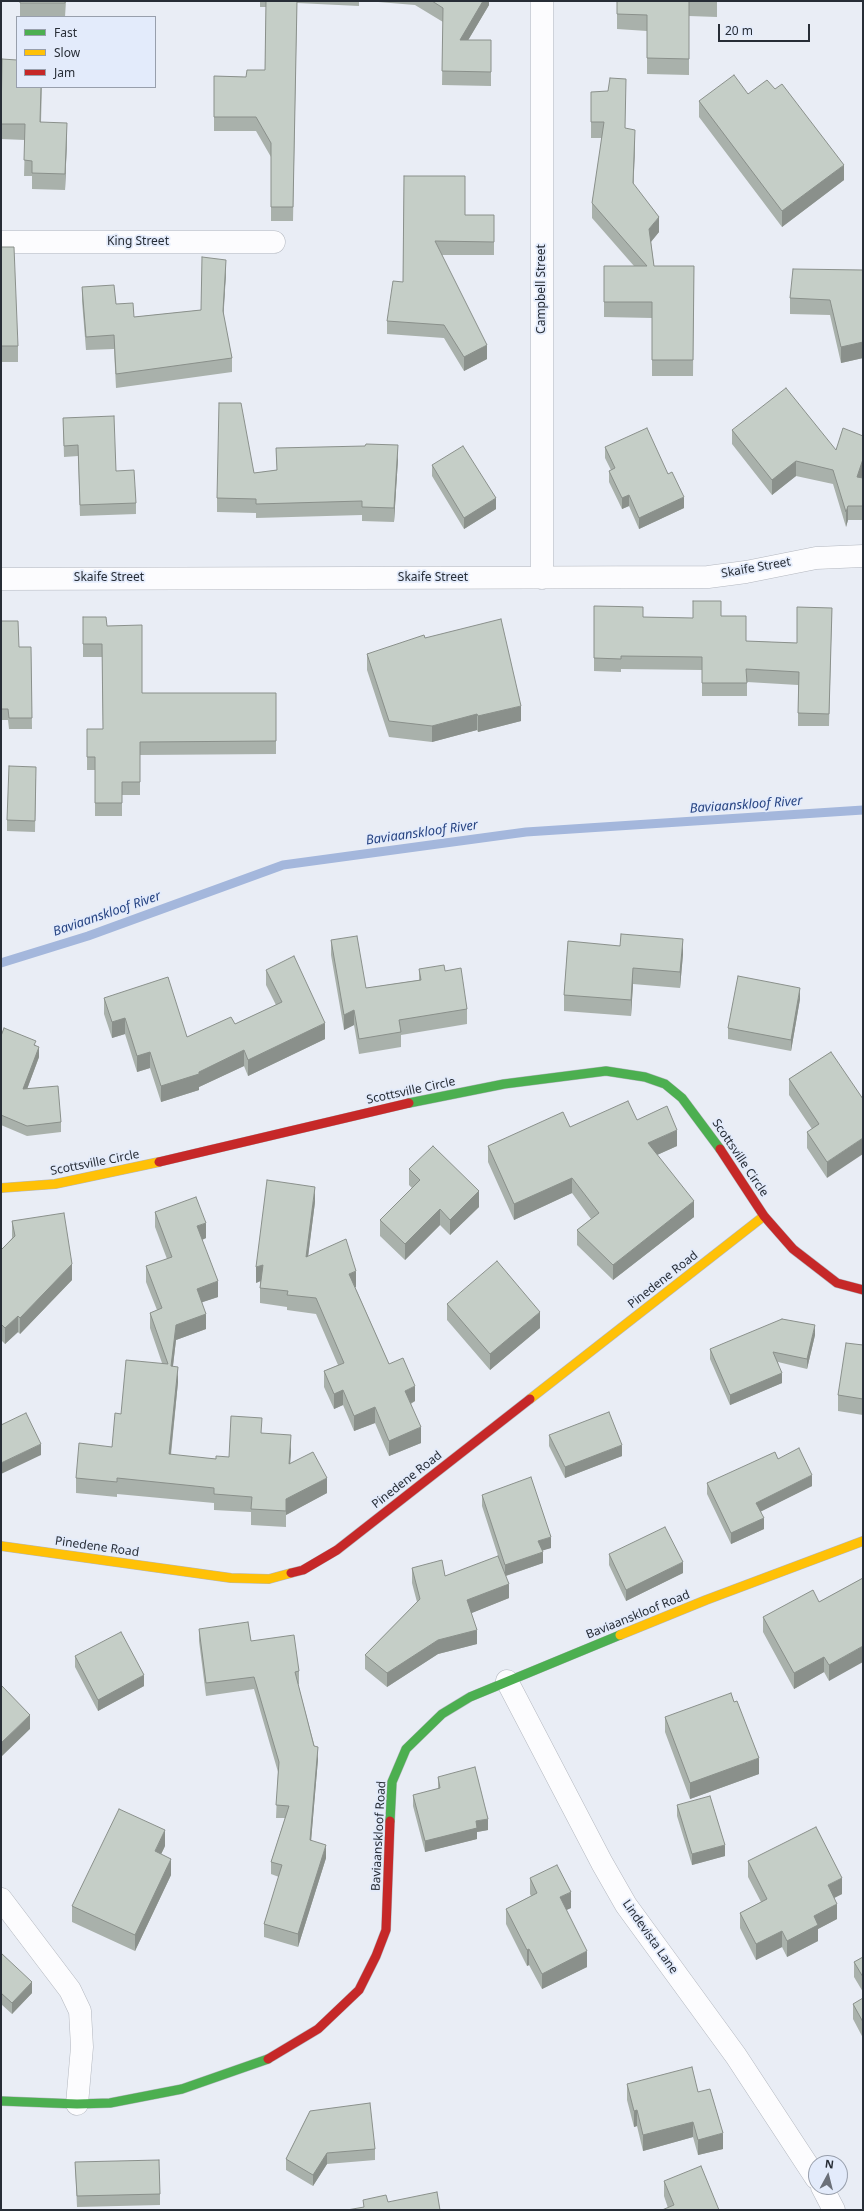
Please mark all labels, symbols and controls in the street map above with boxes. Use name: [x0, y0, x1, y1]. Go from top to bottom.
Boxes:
legend: [16, 16, 156, 88]
scale bar: [720, 16, 812, 42]
text: 20 m: [725, 22, 753, 39]
text: Fast: [54, 24, 77, 41]
text: Slow: [54, 44, 80, 61]
text: Jam: [54, 64, 75, 81]
street label: King Street: [107, 235, 169, 249]
street label: Campbell Street: [535, 244, 549, 334]
street label: Skaife Street: [720, 555, 792, 581]
street label: Skaife Street: [74, 571, 144, 585]
street label: Skaife Street: [398, 571, 468, 585]
water label: Baviaanskloof River: [689, 793, 803, 817]
water label: Baviaanskloof River: [365, 817, 479, 849]
water label: Baviaanskloof River: [51, 888, 163, 940]
street label: Scottsville Circle: [365, 1075, 457, 1107]
street label: Scottsville Circle: [709, 1117, 771, 1199]
street label: Scottsville Circle: [49, 1147, 141, 1179]
street label: Pinedene Road: [625, 1248, 701, 1312]
street label: Pinedene Road: [369, 1448, 445, 1512]
street label: Pinedene Road: [54, 1534, 140, 1560]
street label: Baviaanskloof Road: [584, 1588, 692, 1642]
street label: Baviaanskloof Road: [369, 1780, 389, 1892]
street label: Lindevista Lane: [619, 1897, 681, 1977]
north arrow: [808, 2155, 848, 2195]
text: N: [824, 2156, 835, 2172]

